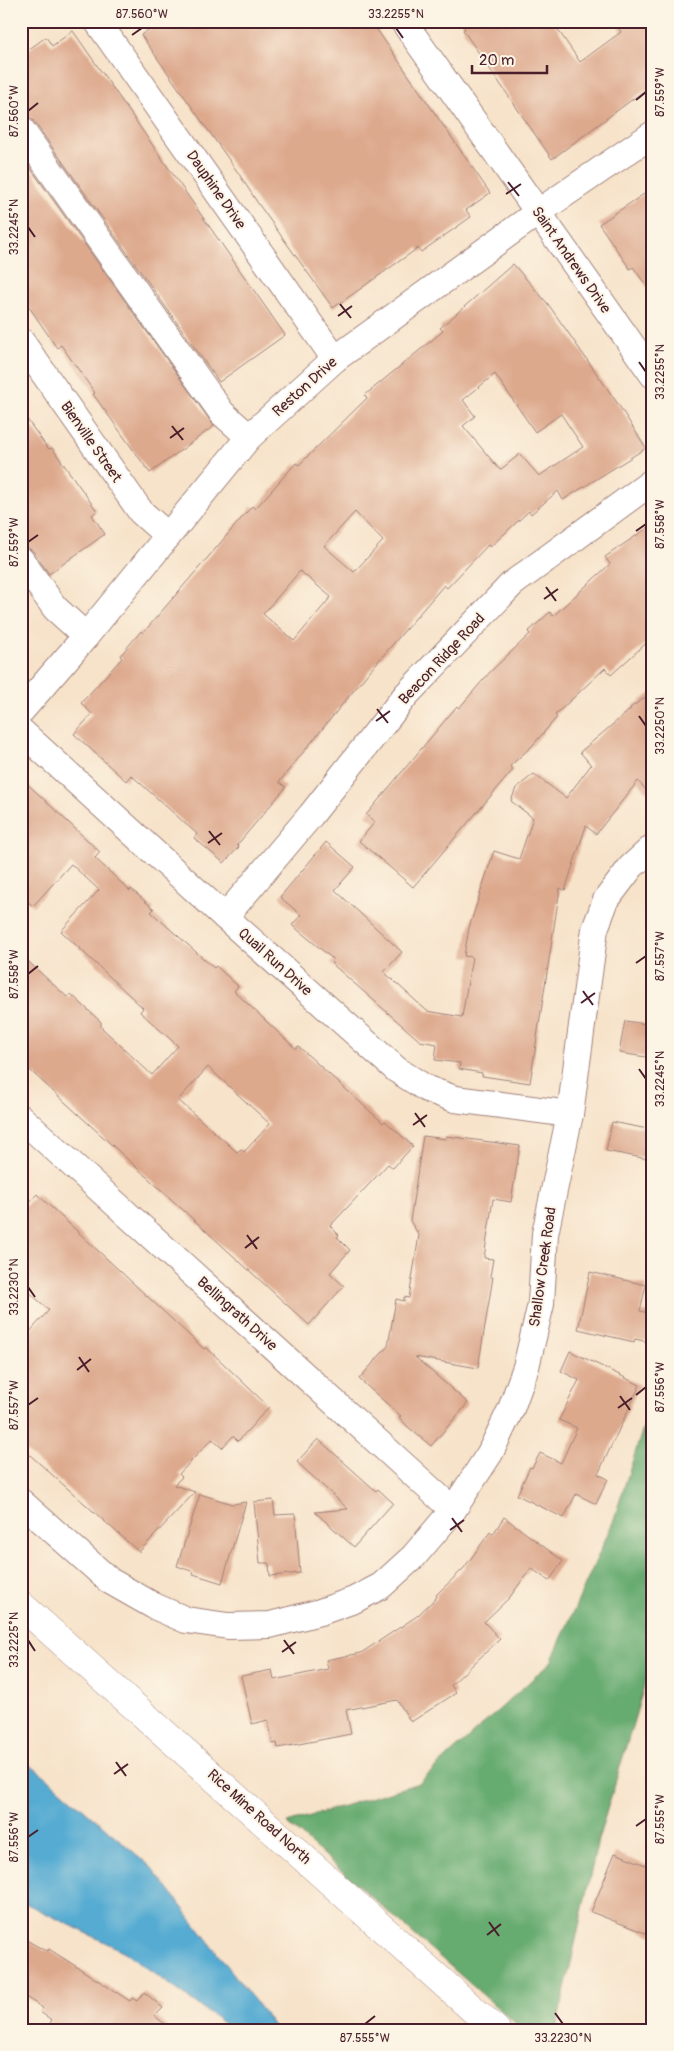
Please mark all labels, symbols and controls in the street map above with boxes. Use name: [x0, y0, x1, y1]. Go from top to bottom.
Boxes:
text: 87.560°W: [116, 7, 168, 22]
text: 33.2255°N: [368, 7, 424, 22]
scale bar: [472, 42, 546, 74]
text: 20 m: [479, 51, 514, 70]
text: 87.559°W: [653, 67, 668, 117]
text: 87.560°W: [7, 85, 22, 137]
street label: Dauphine Drive: [182, 147, 250, 233]
text: 33.2245°N: [7, 199, 22, 255]
street label: Saint Andrews Drive: [527, 203, 615, 318]
text: 33.2255°N: [653, 344, 668, 400]
street label: Reston Drive: [269, 353, 342, 421]
street label: Bienville Street: [56, 398, 126, 487]
text: 87.558°W: [653, 499, 668, 549]
text: 87.559°W: [7, 517, 22, 567]
street label: Beacon Ridge Road: [395, 609, 489, 709]
text: 33.2250°N: [653, 697, 668, 755]
street label: Quail Run Drive: [234, 924, 316, 1001]
text: 87.557°W: [653, 931, 668, 981]
text: 87.558°W: [7, 949, 22, 999]
text: 33.2245°N: [653, 1051, 668, 1107]
street label: Shallow Creek Road: [525, 1206, 561, 1328]
text: 33.2230°N: [7, 1258, 22, 1316]
street label: Bellingrath Drive: [193, 1273, 282, 1356]
text: 87.556°W: [653, 1362, 668, 1412]
text: 87.557°W: [7, 1380, 22, 1430]
text: 33.2225°N: [7, 1612, 22, 1668]
street label: Rice Mine Road North: [203, 1765, 315, 1869]
text: 87.555°W: [653, 1794, 668, 1844]
text: 87.556°W: [7, 1812, 22, 1862]
text: 87.555°W: [340, 2031, 390, 2046]
text: 33.2230°N: [534, 2031, 592, 2046]

